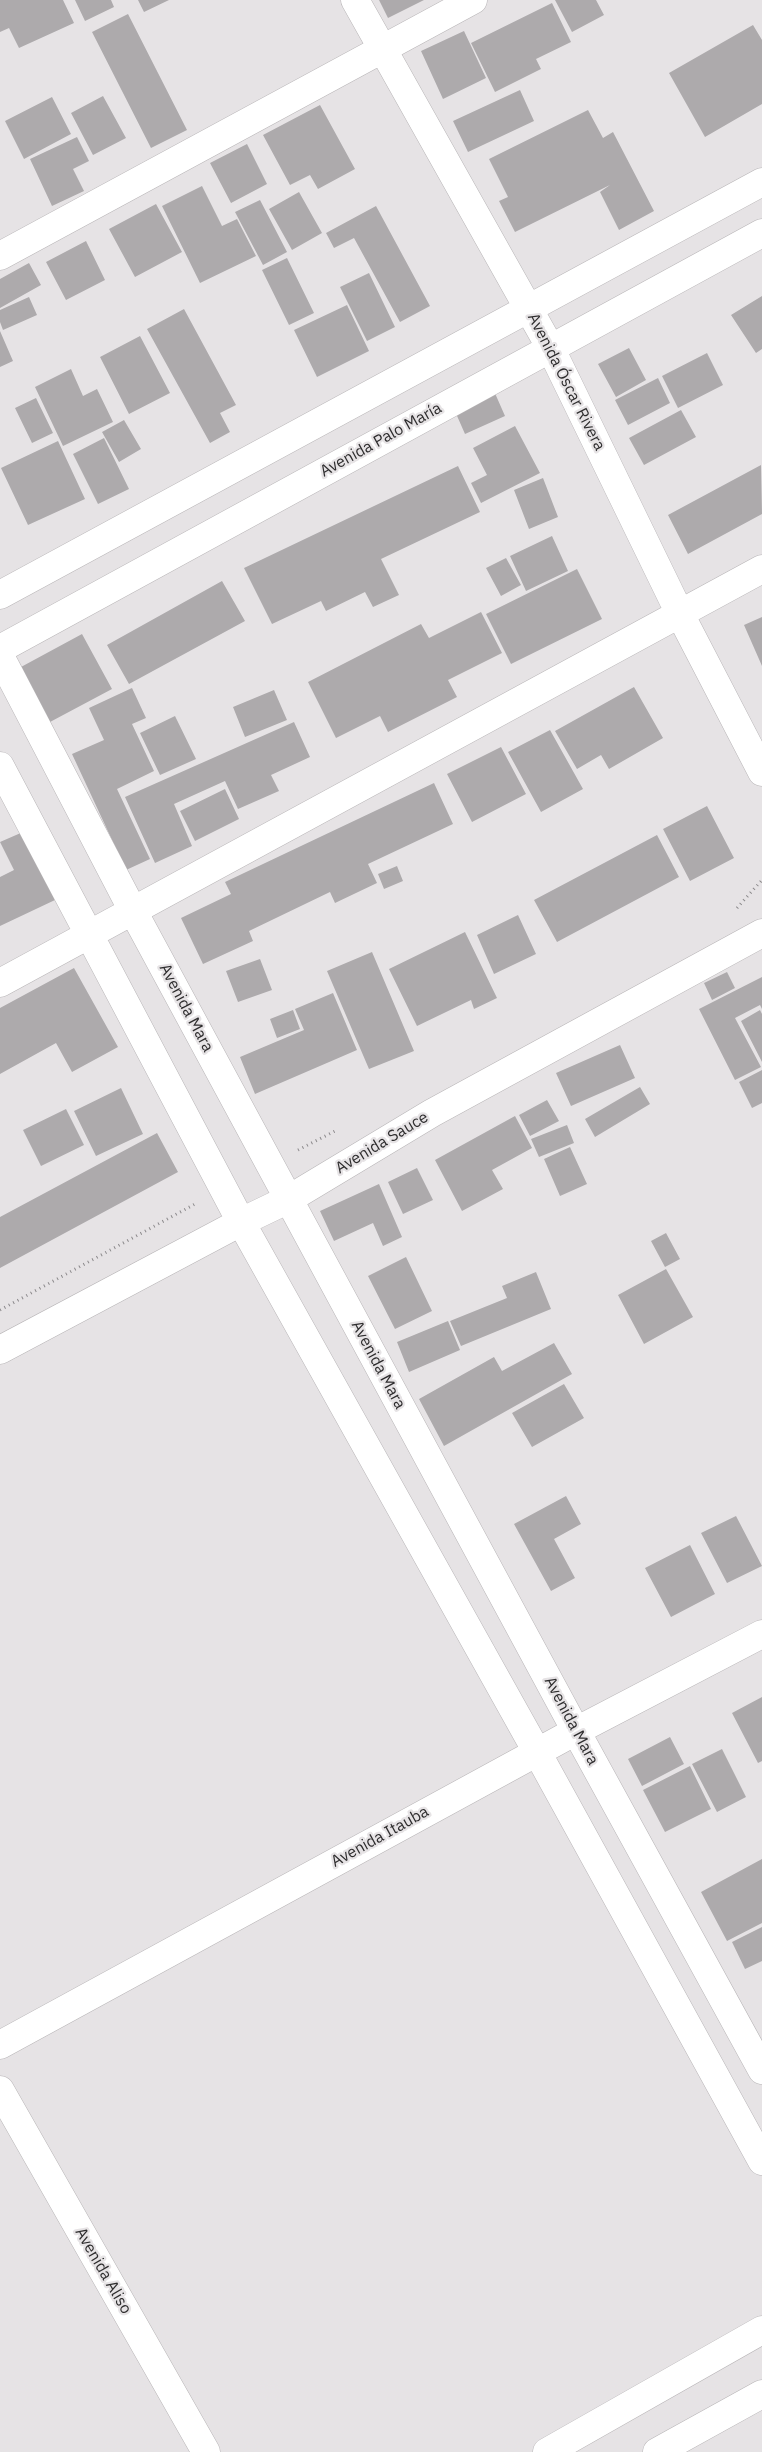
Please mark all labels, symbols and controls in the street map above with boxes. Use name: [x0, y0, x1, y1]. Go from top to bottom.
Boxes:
street label: Avenida Óscar Rivera: [523, 310, 609, 454]
street label: Avenida Palo María: [317, 399, 445, 481]
street label: Avenida Mara: [155, 961, 217, 1055]
street label: Avenida Sauce: [332, 1108, 432, 1178]
street label: Avenida Mara: [347, 1318, 409, 1412]
street label: Avenida Mara: [540, 1674, 602, 1768]
street label: Avenida Itauba: [328, 1802, 432, 1872]
street label: Avenida Aliso: [71, 2224, 135, 2318]

